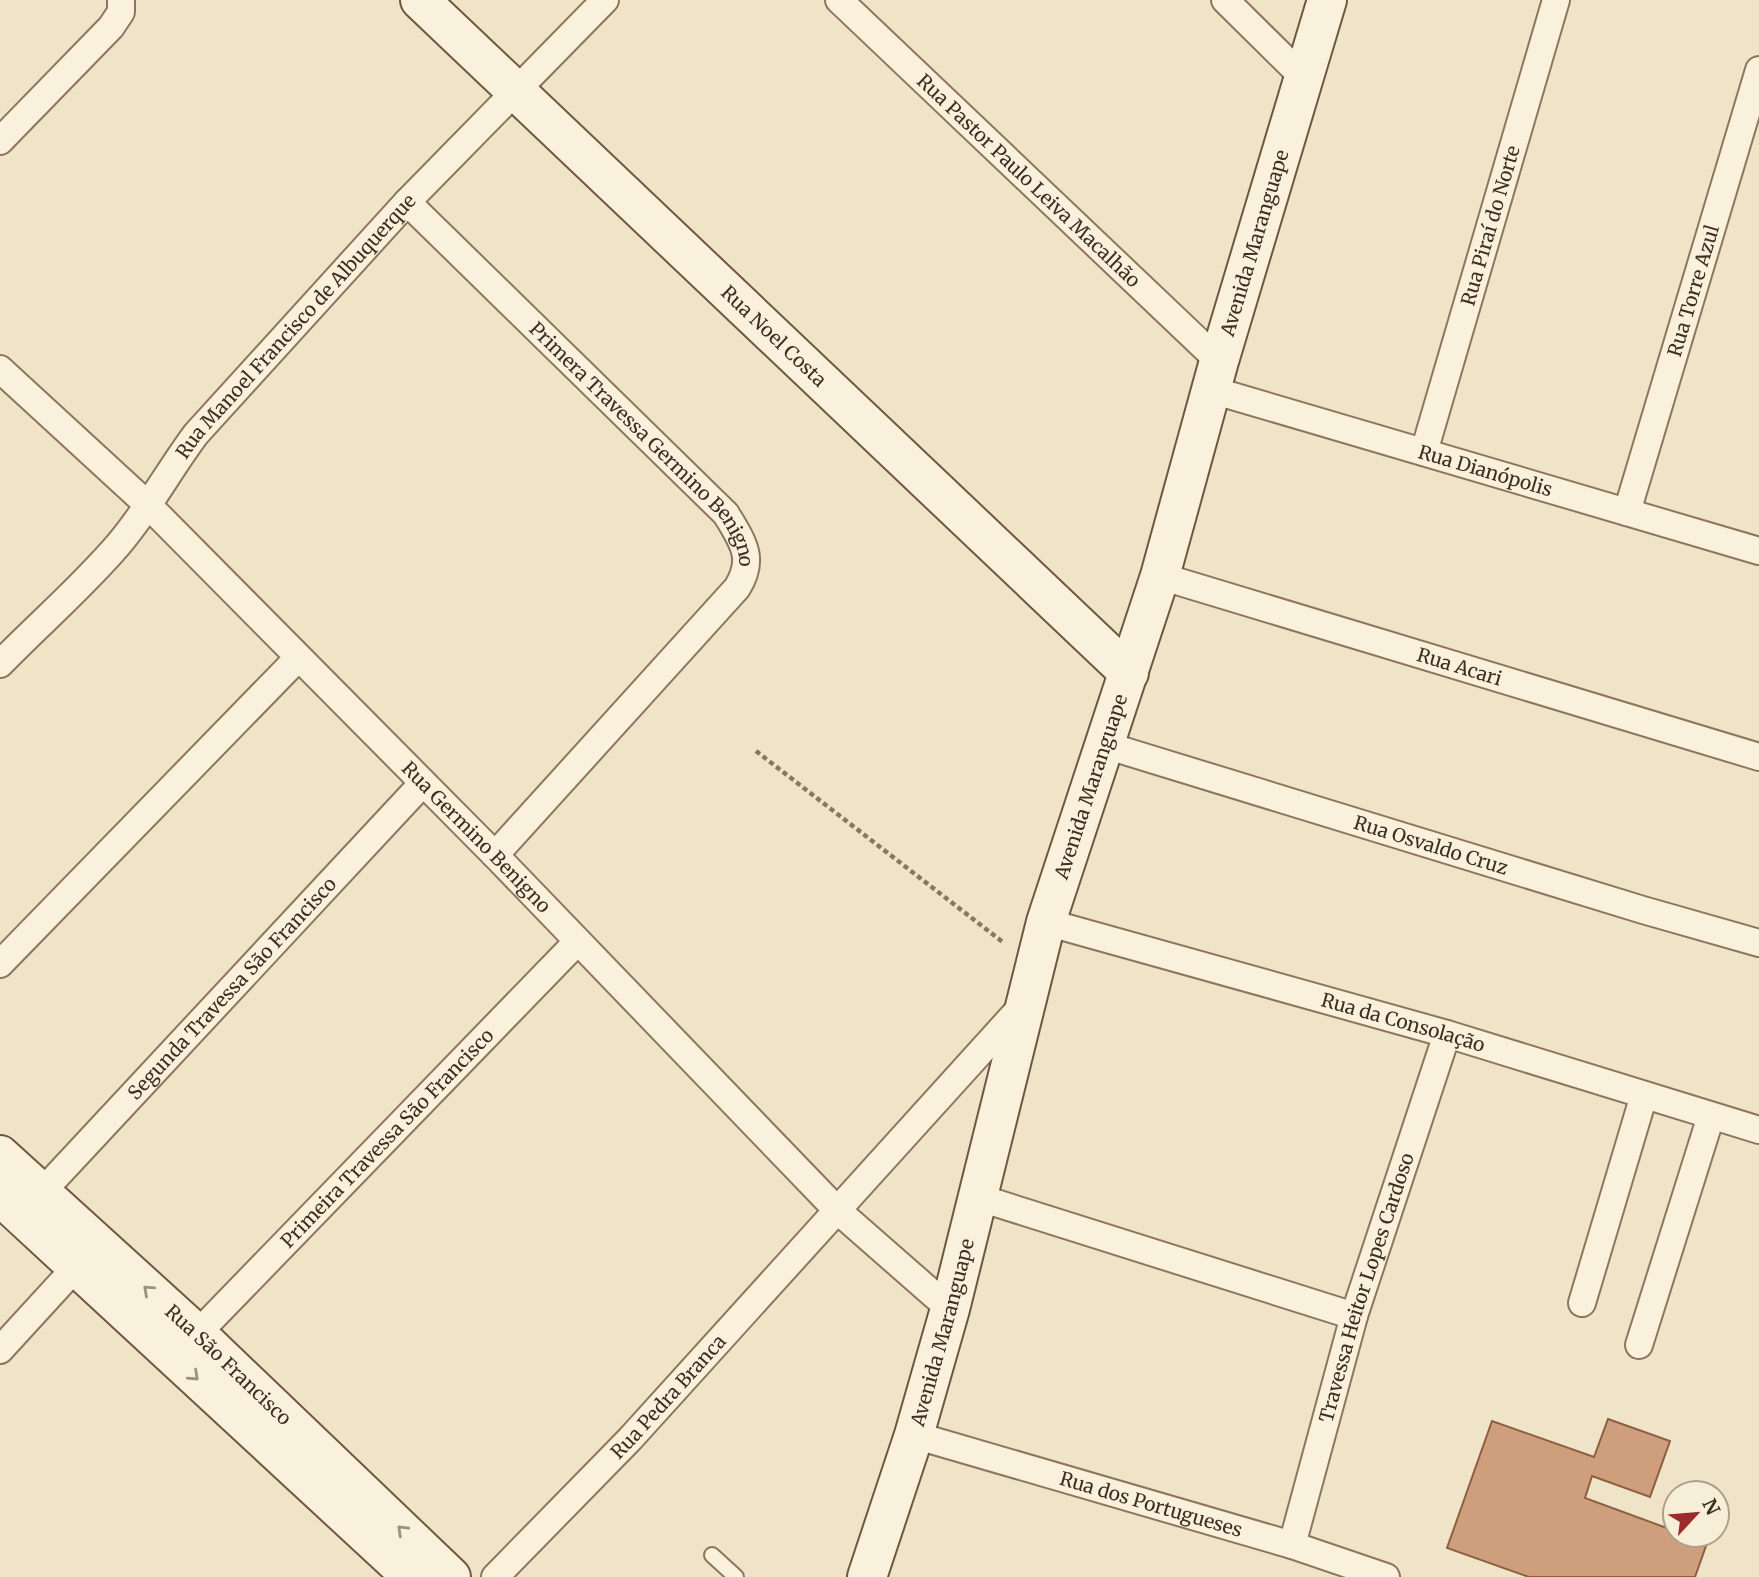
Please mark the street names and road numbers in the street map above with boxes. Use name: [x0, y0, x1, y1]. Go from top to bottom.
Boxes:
street label: Rua Pastor Paulo Leiva Macalhão: [912, 69, 1146, 292]
street label: Rua Piraí do Norte: [1455, 143, 1525, 308]
street label: Avenida Maranguape: [1215, 147, 1294, 340]
street label: Rua Manoel Francisco de Albuquerque: [170, 188, 421, 463]
street label: Rua Torre Azul: [1662, 222, 1724, 359]
street label: Rua Noel Costa: [716, 280, 832, 392]
street label: Primera Travessa Germino Benigno: [525, 317, 758, 567]
street label: Rua Dianópolis: [1416, 439, 1555, 502]
street label: Rua Acari: [1414, 642, 1505, 691]
street label: Avenida Maranguape: [1049, 691, 1132, 883]
street label: Rua Germino Benigno: [397, 756, 556, 918]
street label: Rua Osvaldo Cruz: [1351, 810, 1511, 880]
street label: Segunda Travessa São Francisco: [122, 872, 341, 1104]
street label: Rua da Consolação: [1319, 987, 1488, 1057]
street label: Primeira Travessa São Francisco: [275, 1023, 499, 1253]
street label: Travessa Heitor Lopes Cardoso: [1314, 1150, 1419, 1425]
street label: Avenida Maranguape: [905, 1236, 979, 1430]
street label: Rua São Francisco: [160, 1299, 297, 1430]
street label: Rua Pedra Branca: [605, 1329, 731, 1464]
street label: Rua dos Portugueses: [1057, 1466, 1245, 1542]

